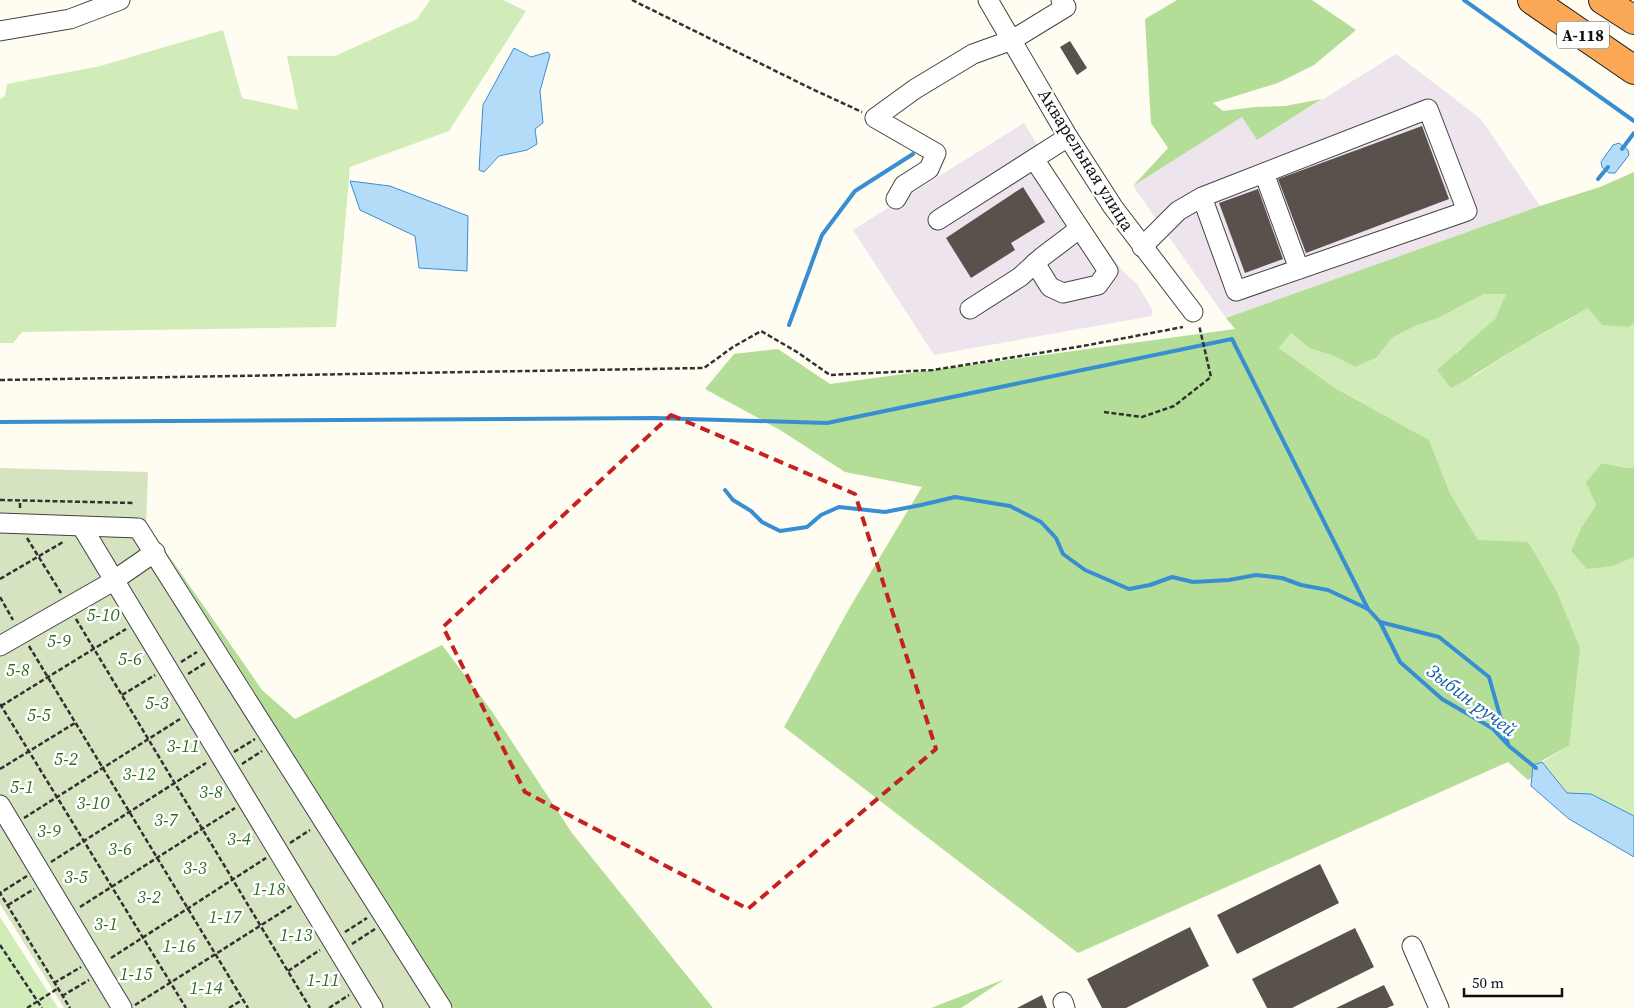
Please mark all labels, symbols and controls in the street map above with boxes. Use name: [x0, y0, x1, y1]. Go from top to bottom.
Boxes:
road number: А-118: [1557, 22, 1609, 48]
street label: Акварельная улица: [1032, 84, 1141, 237]
park label: 5-10: [86, 602, 120, 627]
park label: 5-9: [47, 628, 71, 653]
park label: 5-6: [118, 646, 143, 671]
park label: 5-8: [6, 657, 30, 682]
water label: Зыбин ручей: [1422, 658, 1522, 742]
park label: 5-3: [145, 690, 169, 715]
park label: 5-5: [27, 702, 52, 727]
park label: 3-11: [166, 733, 200, 758]
park label: 5-2: [54, 746, 78, 771]
park label: 3-12: [122, 761, 156, 786]
park label: 5-1: [10, 774, 34, 799]
park label: 3-8: [199, 779, 223, 804]
park label: 3-10: [76, 790, 110, 815]
park label: 3-7: [154, 807, 179, 832]
park label: 3-9: [37, 818, 61, 843]
park label: 3-4: [227, 826, 251, 851]
park label: 3-6: [108, 836, 133, 861]
park label: 3-3: [183, 855, 207, 880]
park label: 3-5: [64, 864, 89, 889]
park label: 1-18: [252, 876, 286, 901]
park label: 3-2: [137, 884, 161, 909]
park label: 1-17: [208, 904, 242, 929]
park label: 3-1: [94, 911, 118, 936]
park label: 1-13: [279, 922, 313, 947]
park label: 1-16: [162, 933, 196, 958]
park label: 1-15: [119, 961, 153, 986]
scale bar: [1464, 966, 1562, 998]
park label: 1-11: [306, 967, 340, 992]
text: 50 m: [1472, 972, 1504, 993]
park label: 1-14: [189, 975, 223, 1000]

